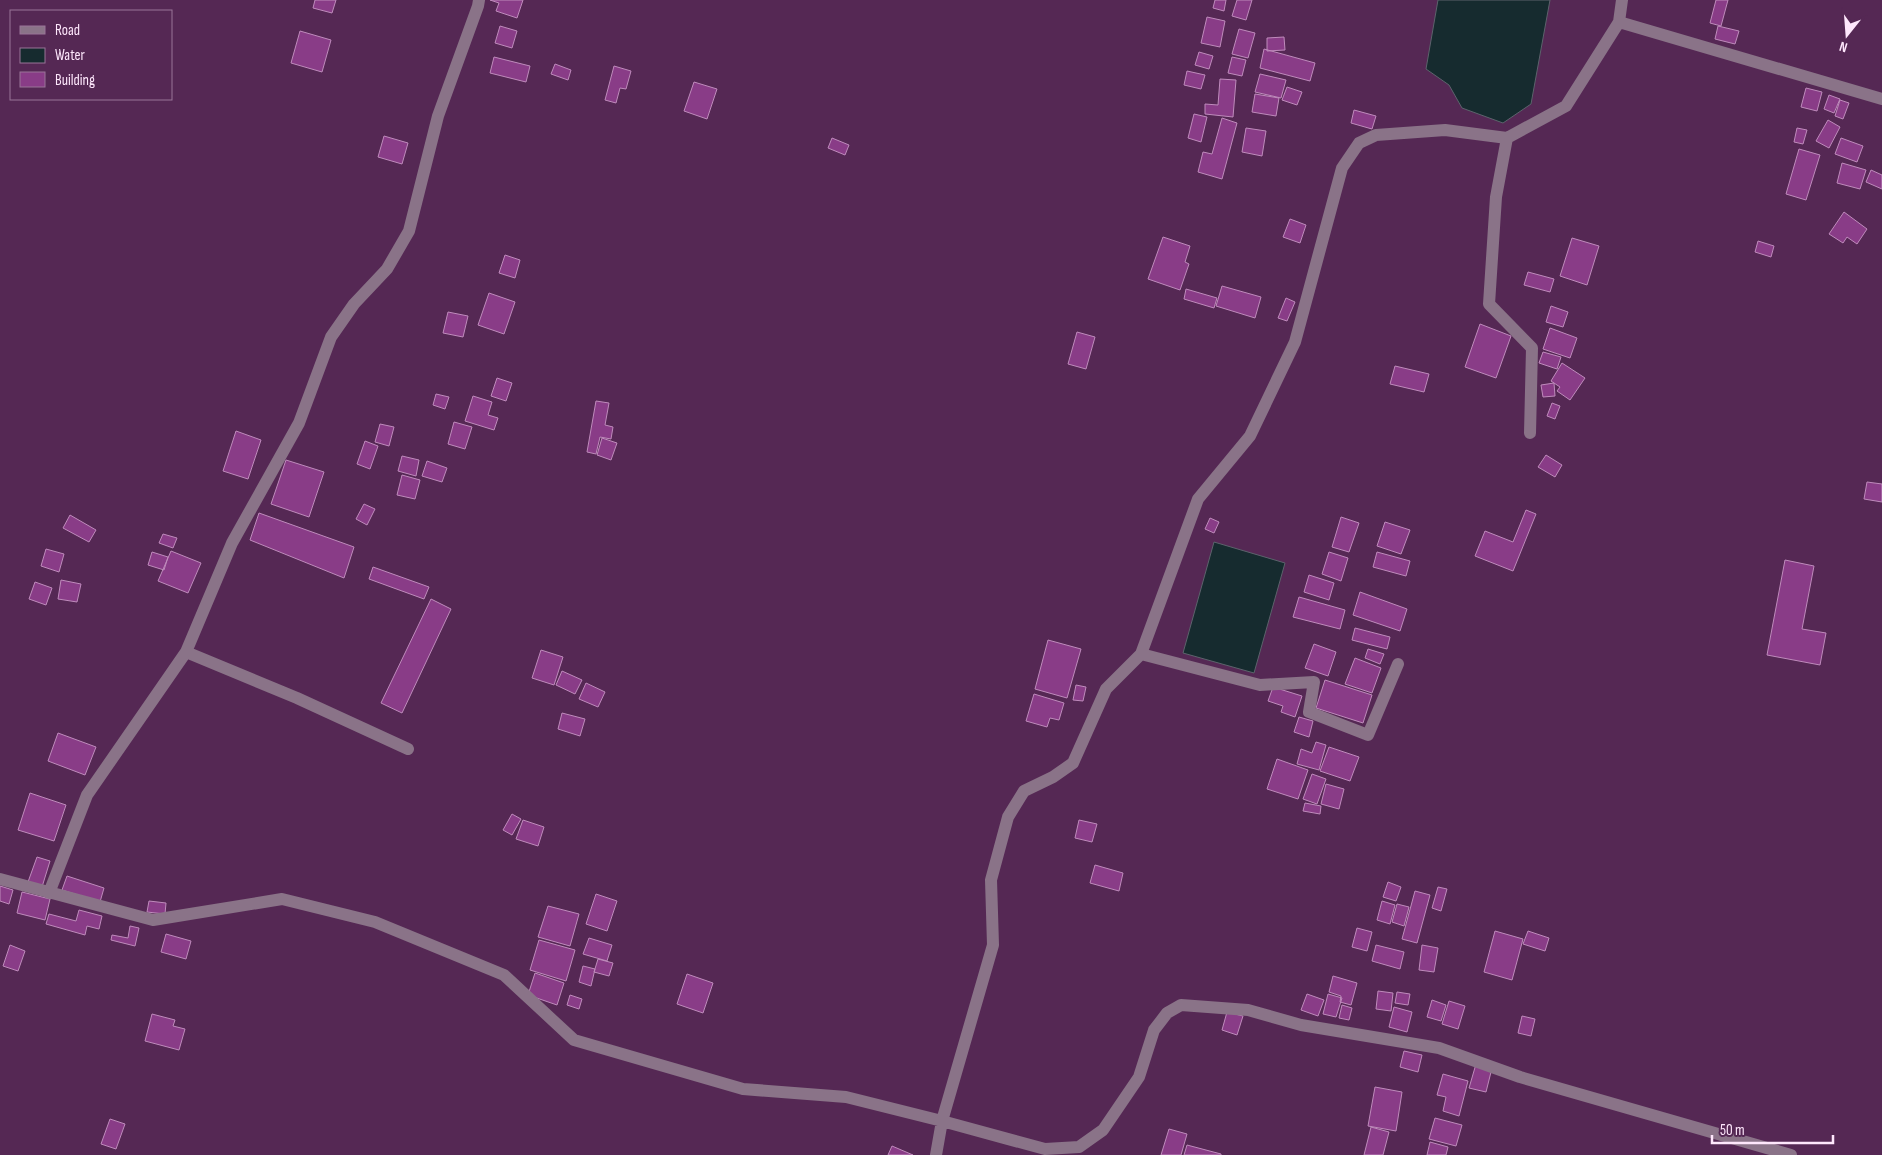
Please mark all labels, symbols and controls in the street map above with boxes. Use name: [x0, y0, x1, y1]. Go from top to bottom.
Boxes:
legend: [10, 10, 172, 100]
north arrow: [1822, 10, 1872, 60]
text: Road: [55, 21, 80, 40]
text: N: [1837, 38, 1849, 56]
text: Water: [55, 46, 86, 65]
text: Building: [55, 71, 95, 90]
scale bar: [1712, 1112, 1833, 1144]
text: 50 m: [1720, 1121, 1745, 1140]

